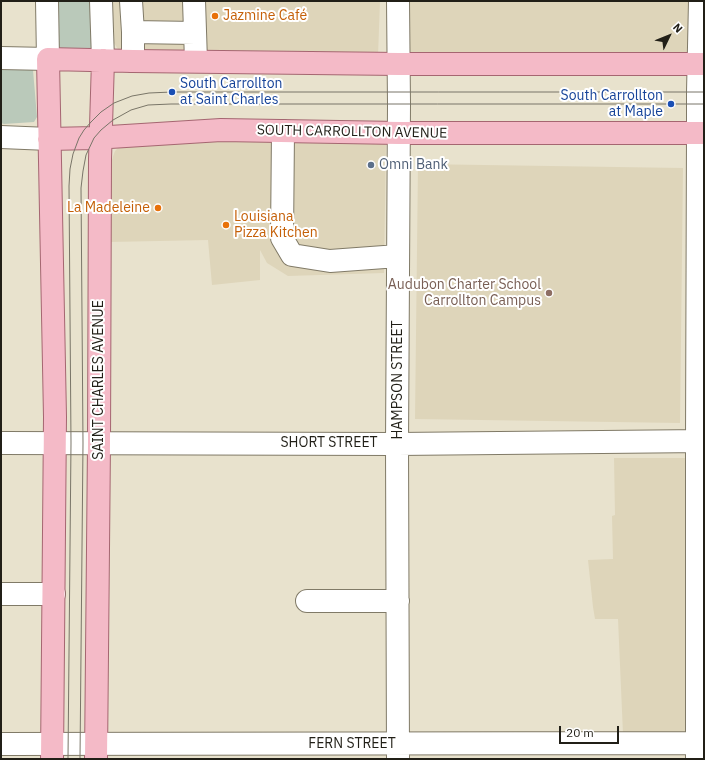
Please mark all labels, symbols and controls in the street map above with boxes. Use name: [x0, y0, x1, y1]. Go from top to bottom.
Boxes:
place label: Jazmine Café: [223, 8, 307, 24]
marker: Jazmine Café: [210, 11, 220, 21]
north arrow: [649, 16, 689, 56]
text: N: [670, 20, 686, 36]
place label: South Carrollton at Saint Charles: [180, 76, 282, 108]
marker: South Carrollton at Saint Charles: [167, 87, 177, 97]
place label: South Carrollton at Maple: [561, 88, 663, 120]
marker: South Carrollton at Maple: [666, 99, 676, 109]
street label: SOUTH CARROLLTON AVENUE: [257, 122, 447, 142]
place label: Omni Bank: [379, 157, 448, 173]
marker: Omni Bank: [366, 160, 376, 170]
place label: La Madeleine: [67, 200, 150, 216]
marker: La Madeleine: [153, 203, 163, 213]
place label: Louisiana Pizza Kitchen: [234, 209, 318, 242]
marker: Louisiana Pizza Kitchen: [221, 220, 231, 230]
place label: Audubon Charter School Carrollton Campus: [388, 277, 541, 310]
marker: Audubon Charter School Carrollton Campus: [544, 288, 554, 298]
street label: SAINT CHARLES AVENUE: [91, 300, 107, 460]
street label: HAMPSON STREET: [390, 320, 406, 440]
street label: SHORT STREET: [280, 435, 378, 451]
scale bar: [561, 718, 621, 744]
text: 20 m: [566, 725, 594, 740]
street label: FERN STREET: [308, 736, 396, 752]

